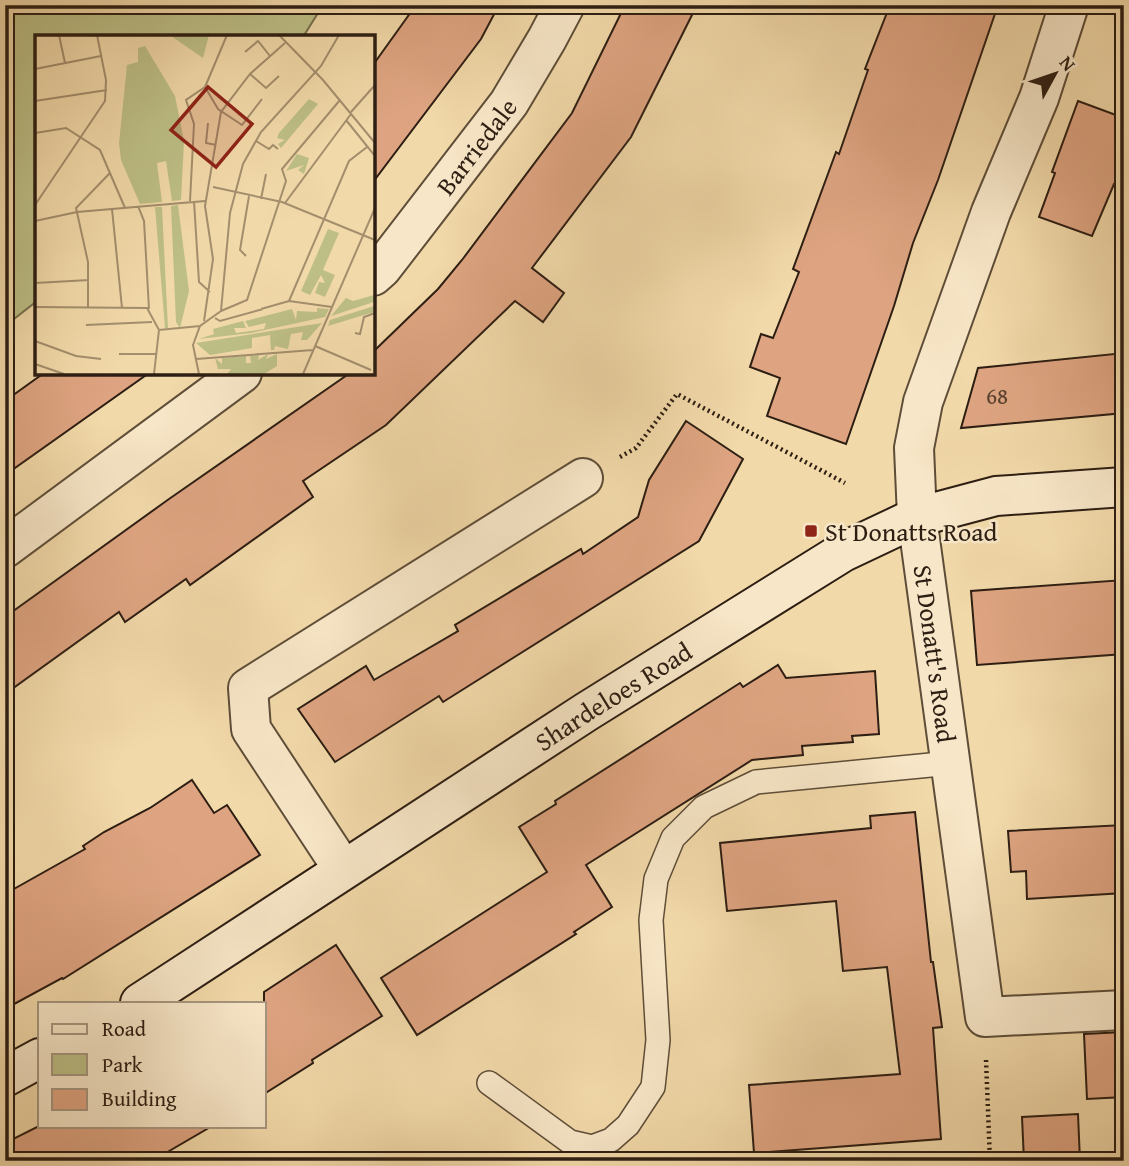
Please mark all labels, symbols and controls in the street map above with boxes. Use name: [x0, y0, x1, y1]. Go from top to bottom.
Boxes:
inset map: [35, 35, 374, 374]
north arrow: [1020, 38, 1090, 108]
text: N: [1053, 49, 1083, 77]
street label: Barriedale: [426, 89, 526, 203]
house number: 68: [986, 379, 1008, 412]
place label: St Donatts Road: [825, 512, 997, 551]
marker: St Donatts Road: [803, 523, 819, 539]
street label: St Donatt's Road: [904, 562, 967, 745]
street label: Shardeloes Road: [527, 631, 699, 760]
legend: [38, 1002, 266, 1128]
text: Road: [102, 1013, 147, 1044]
text: Park: [102, 1049, 143, 1080]
text: Building: [102, 1083, 177, 1114]

